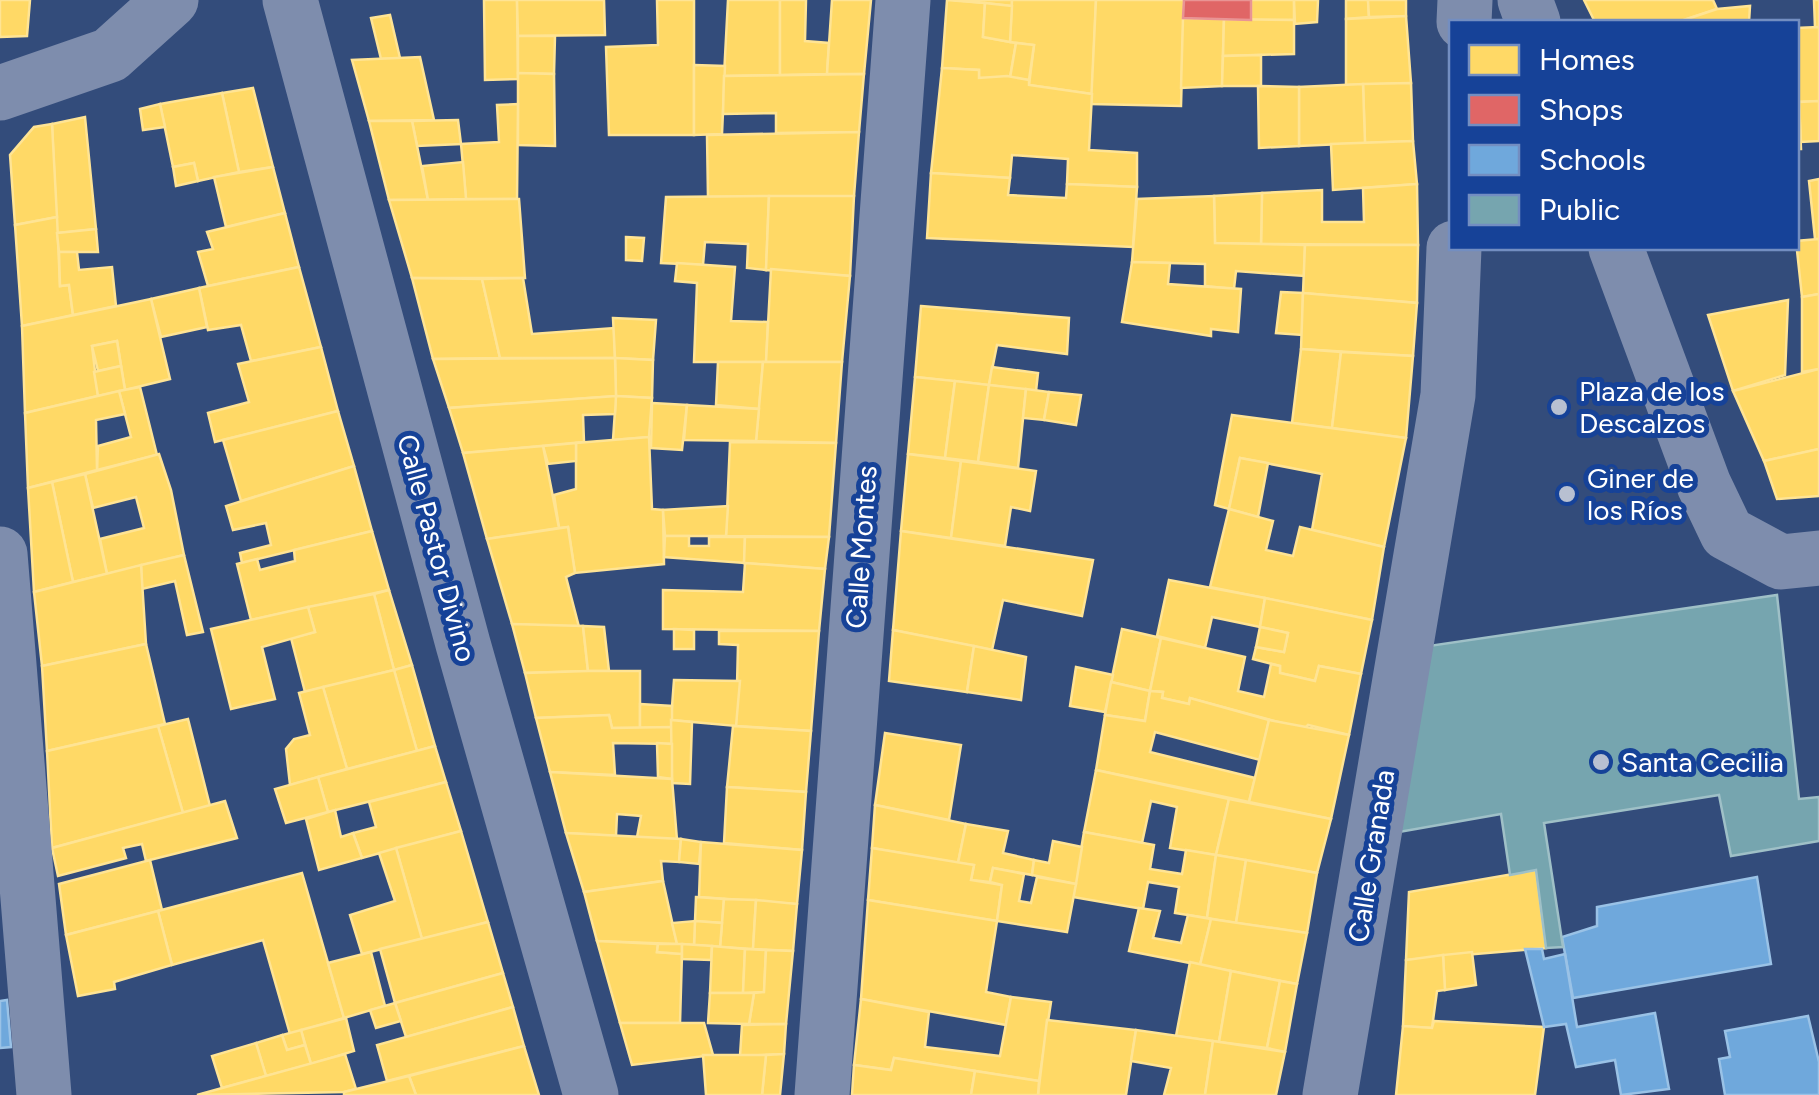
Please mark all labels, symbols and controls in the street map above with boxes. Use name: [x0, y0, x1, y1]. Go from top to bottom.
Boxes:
legend: [1449, 20, 1799, 250]
text: Homes: [1539, 41, 1635, 78]
text: Shops: [1539, 91, 1623, 128]
text: Schools: [1539, 141, 1646, 178]
text: Public: [1539, 191, 1620, 228]
place label: Plaza de los Descalzos: [1579, 374, 1725, 440]
marker: Plaza de los Descalzos: [1548, 396, 1570, 418]
street label: Calle Pastor Divino: [390, 431, 484, 665]
place label: Giner de los Ríos: [1587, 461, 1694, 527]
street label: Calle Montes: [838, 464, 884, 630]
marker: Giner de los Ríos: [1556, 483, 1578, 505]
place label: Santa Cecilia: [1621, 745, 1784, 779]
marker: Santa Cecilia: [1590, 751, 1612, 773]
street label: Calle Granada: [1341, 767, 1401, 945]

